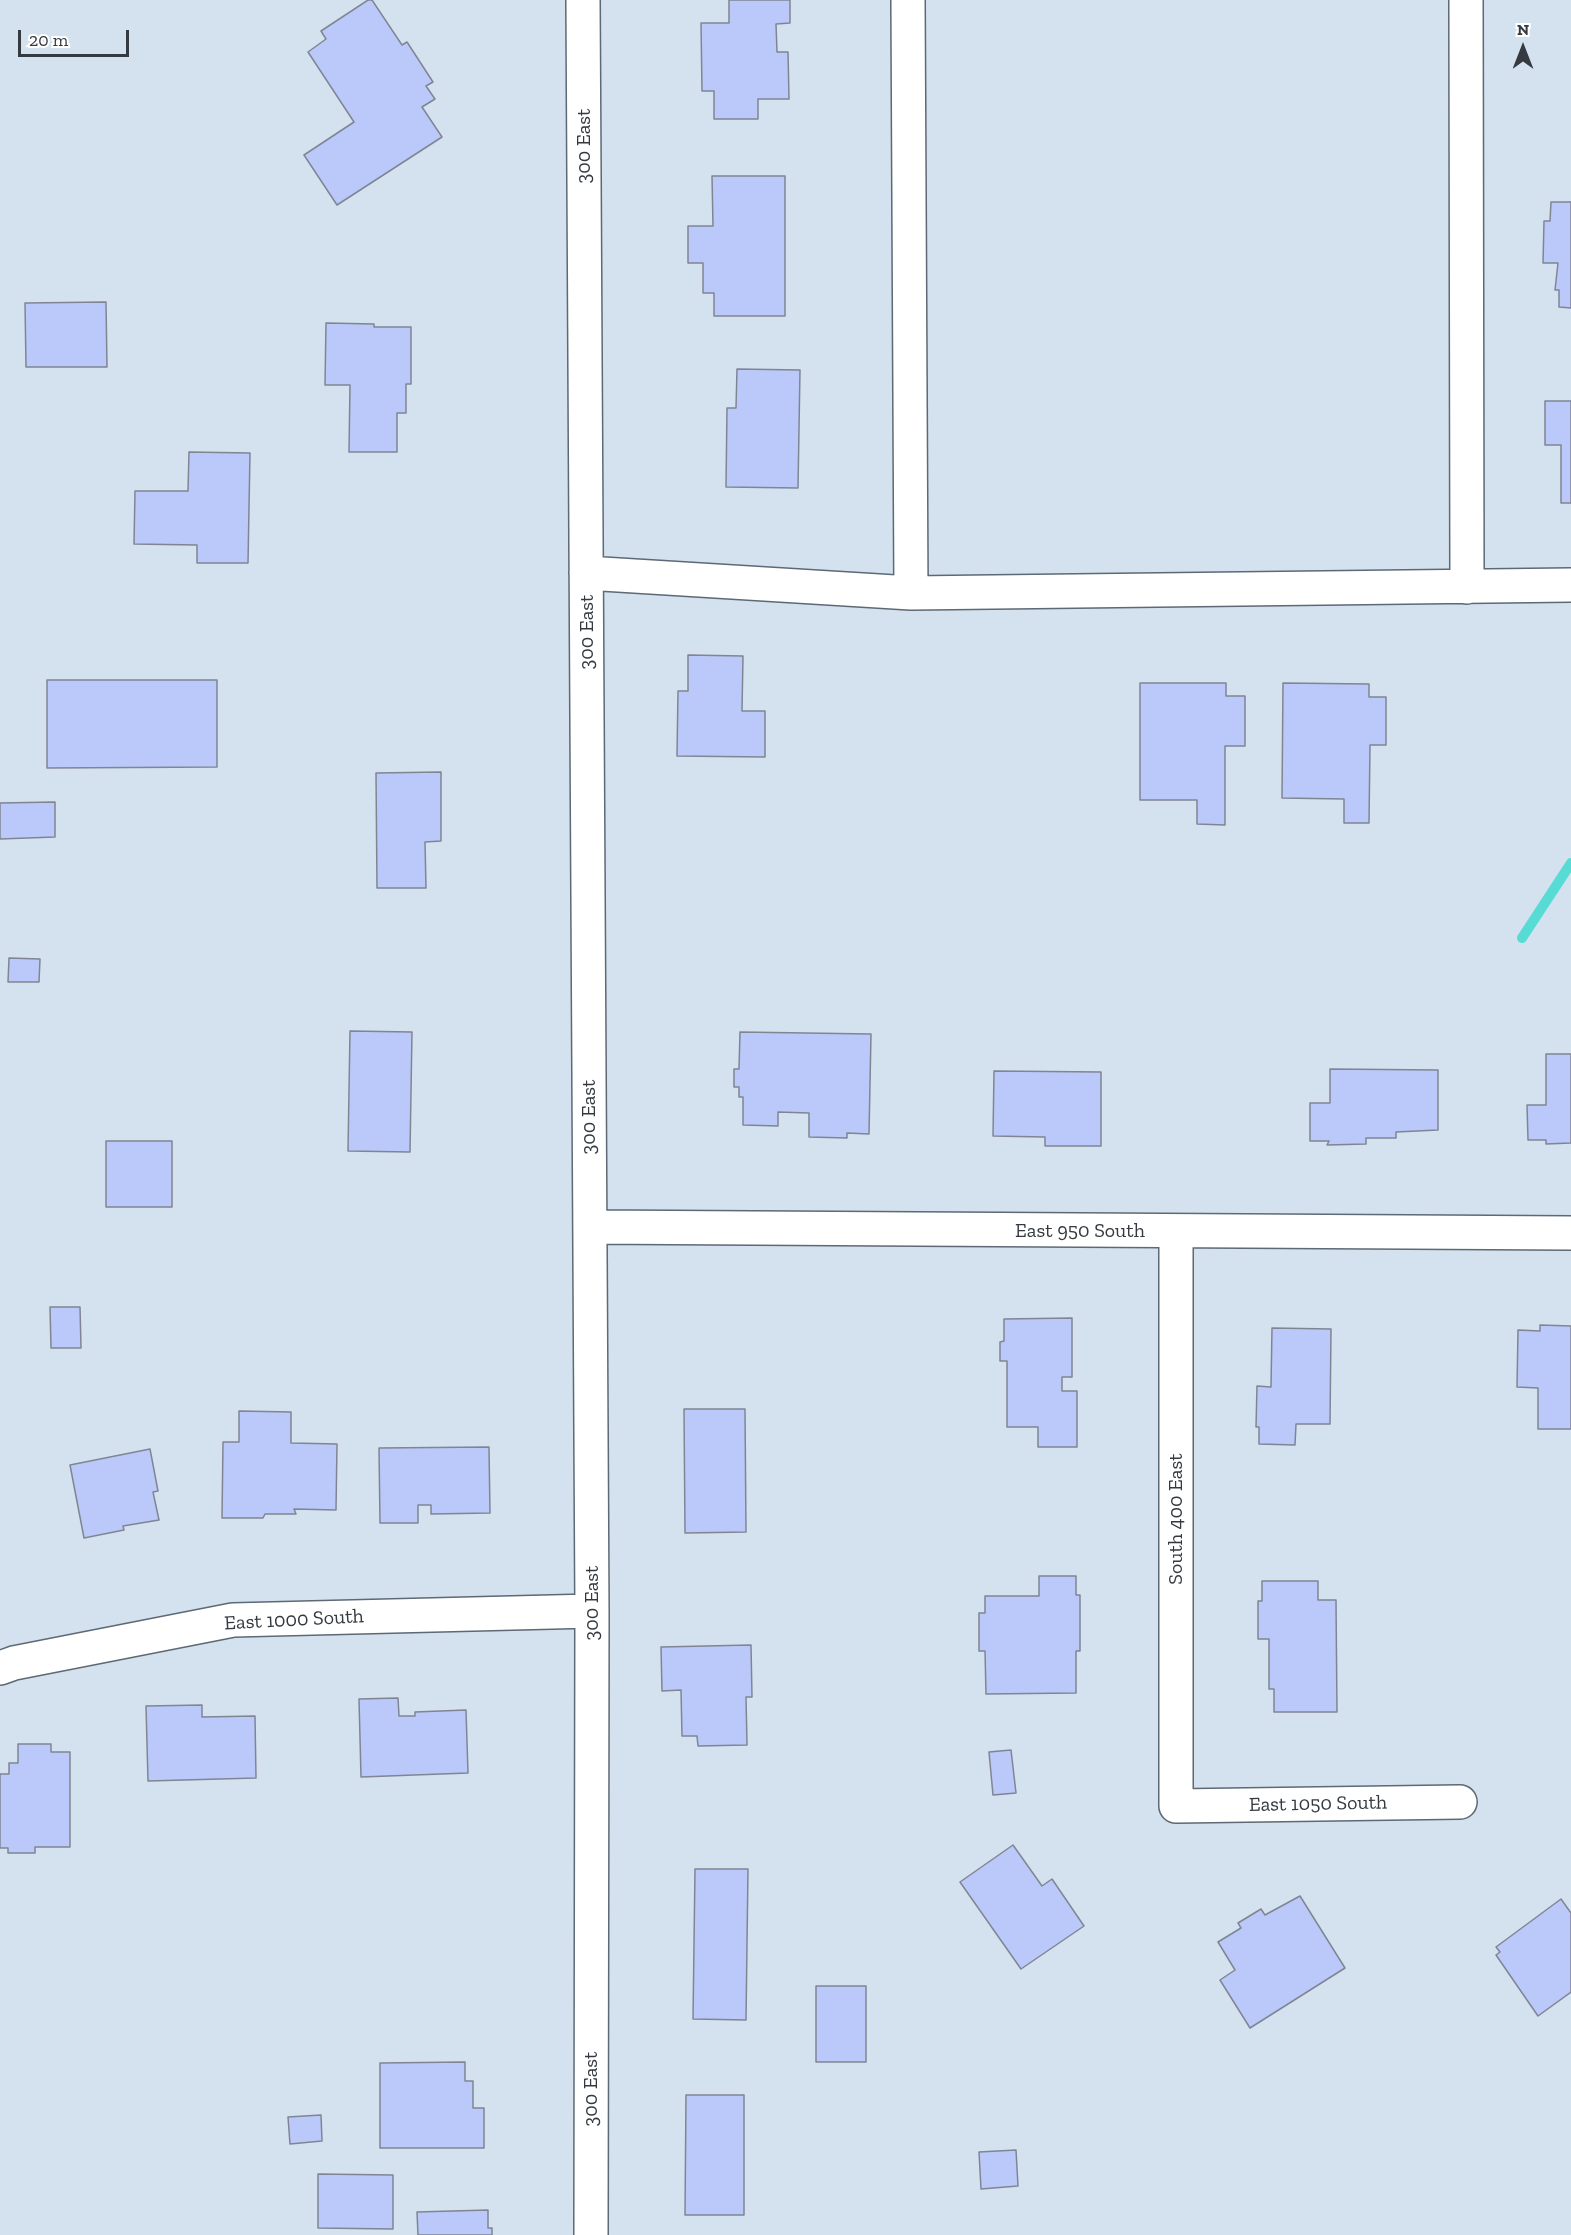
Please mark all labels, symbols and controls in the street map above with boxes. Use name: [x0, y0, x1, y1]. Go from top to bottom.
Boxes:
scale bar: [21, 18, 132, 56]
north arrow: [1493, 18, 1553, 78]
text: N: [1517, 20, 1529, 39]
text: 20 m: [29, 29, 68, 51]
street label: 300 East: [572, 109, 596, 183]
street label: 300 East: [575, 595, 599, 669]
street label: 300 East: [577, 1080, 601, 1154]
street label: East 950 South: [1015, 1219, 1145, 1243]
street label: South 400 East: [1164, 1453, 1188, 1585]
street label: 300 East: [580, 1566, 604, 1640]
street label: East 1000 South: [224, 1604, 364, 1636]
street label: East 1050 South: [1249, 1791, 1387, 1817]
street label: 300 East: [579, 2052, 603, 2126]

